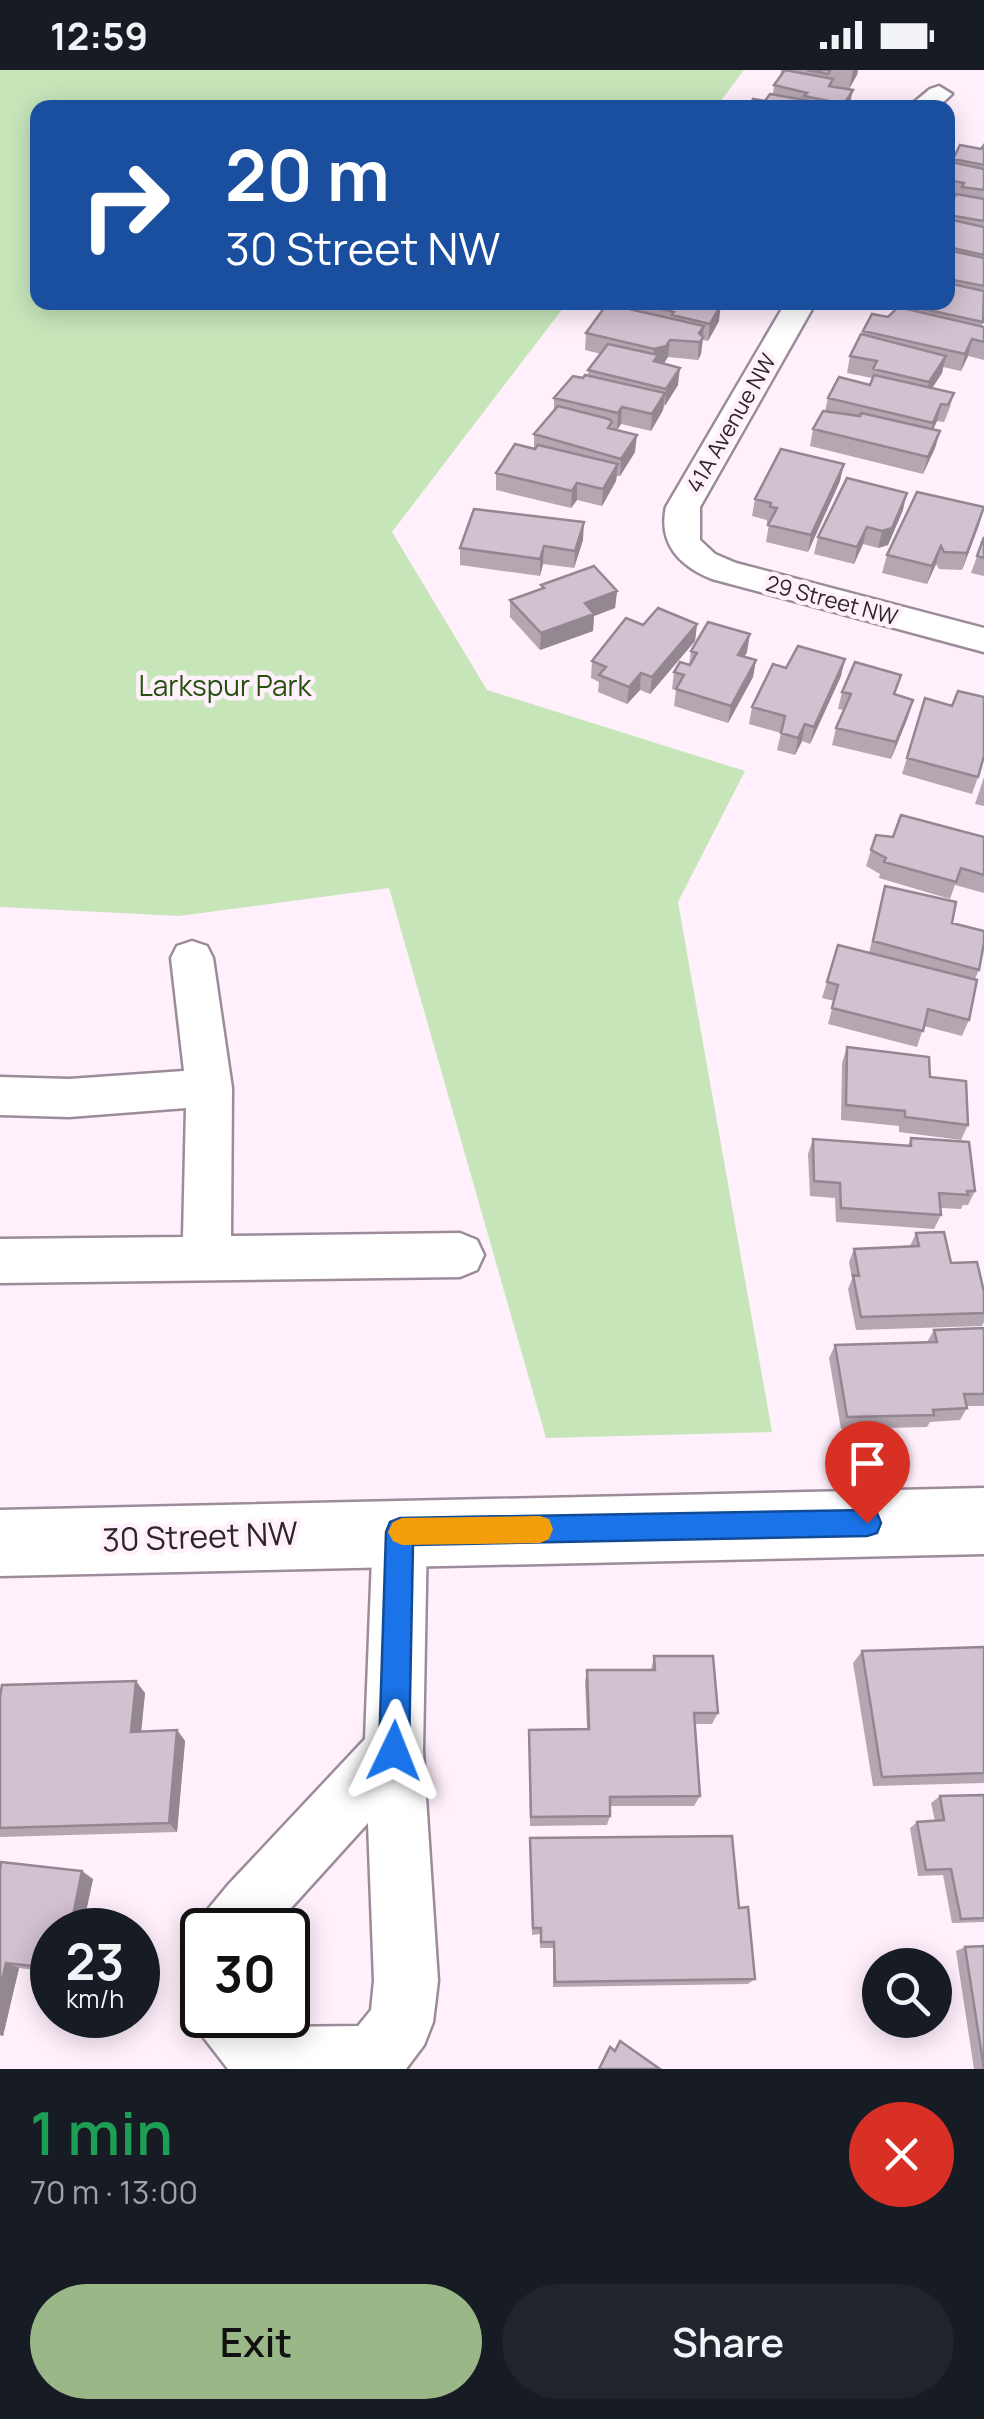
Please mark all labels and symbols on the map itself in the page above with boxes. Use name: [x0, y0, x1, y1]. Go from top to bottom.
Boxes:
street label: 41A Avenue NW: [679, 348, 783, 498]
street label: 29 Street NW: [763, 568, 902, 632]
park label: Larkspur Park: [139, 666, 313, 704]
pin: [825, 1421, 910, 1524]
street label: 30 Street NW: [101, 1511, 299, 1561]
position arrow: [342, 1699, 446, 1803]
speed limit sign: 30: [180, 1908, 310, 2038]

